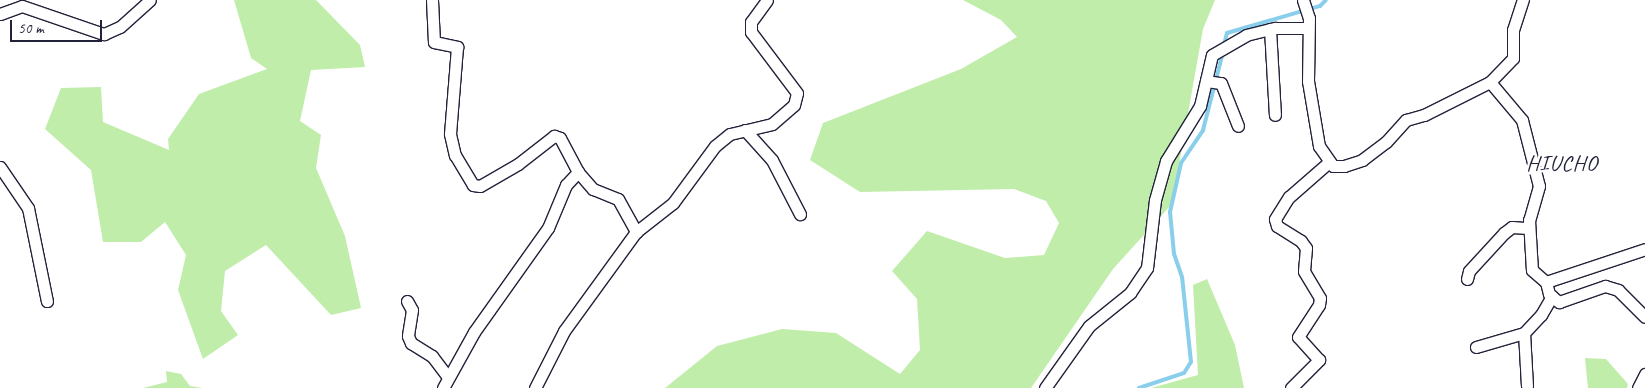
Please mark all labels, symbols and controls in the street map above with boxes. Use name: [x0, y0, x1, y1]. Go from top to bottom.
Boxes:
scale bar: [12, 10, 105, 42]
text: 50 m: [18, 19, 44, 38]
district label: HIUCHO: [1525, 151, 1599, 177]

